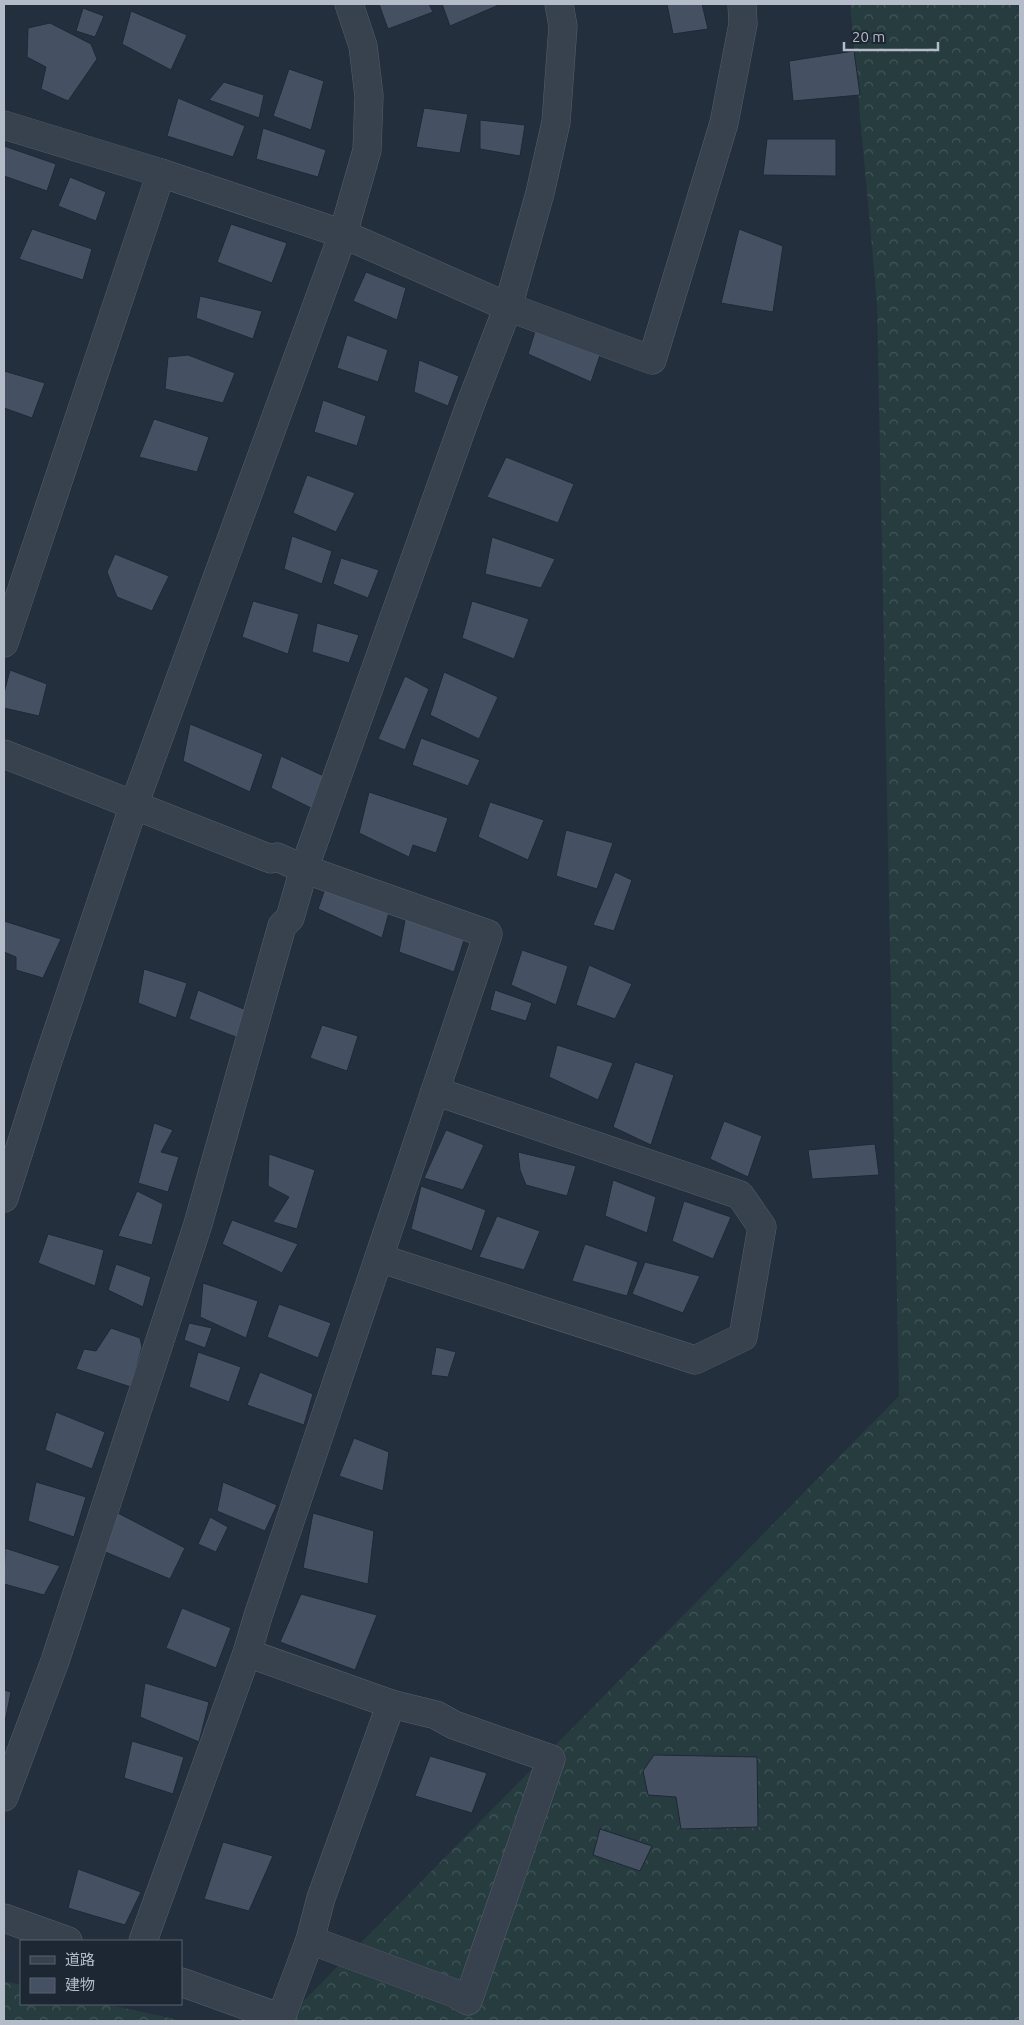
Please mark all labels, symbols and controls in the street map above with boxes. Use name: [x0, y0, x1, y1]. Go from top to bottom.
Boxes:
scale bar: [844, 20, 938, 52]
text: 20 m: [852, 28, 885, 45]
legend: [20, 1940, 182, 2005]
text: 道路: [65, 1951, 95, 1968]
text: 建物: [65, 1976, 95, 1993]

